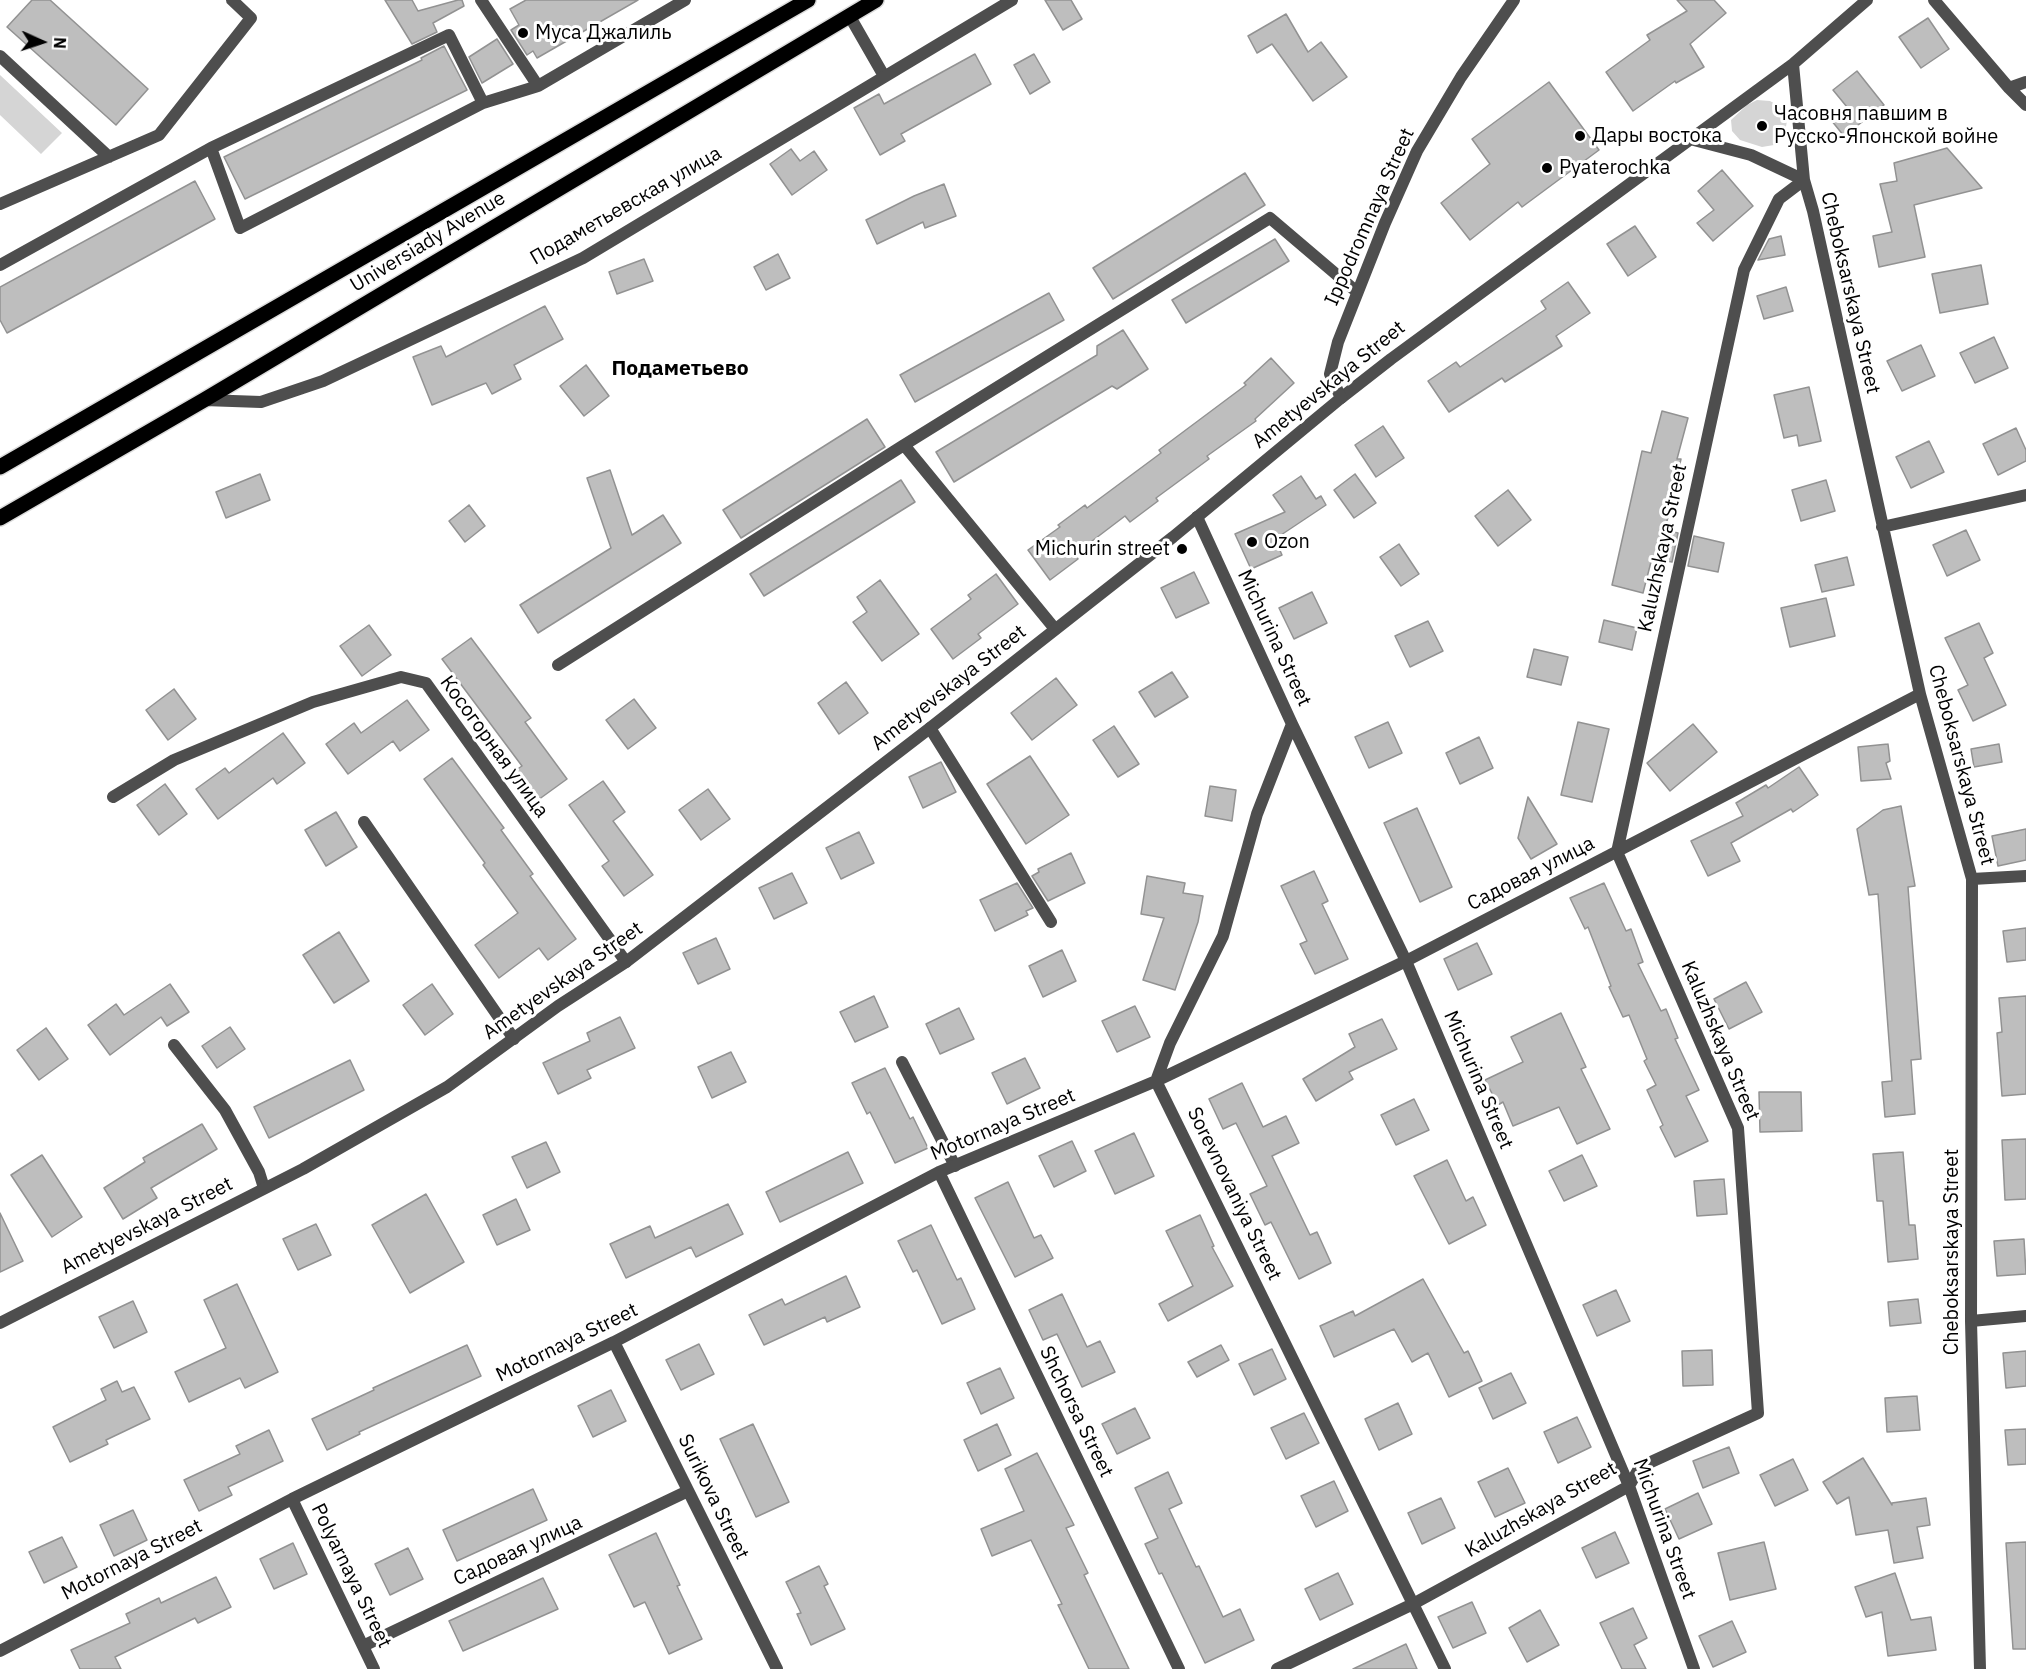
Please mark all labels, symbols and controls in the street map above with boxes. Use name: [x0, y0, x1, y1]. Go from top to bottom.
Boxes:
north arrow: [12, 12, 72, 72]
place label: Муса Джалиль: [535, 21, 672, 45]
marker: Муса Джалиль: [516, 26, 530, 40]
text: N: [50, 37, 70, 49]
place label: Часовня павшим в Русско-Японской войне: [1774, 102, 1998, 149]
marker: Часовня павшим в Русско-Японской войне: [1755, 119, 1769, 133]
place label: Дары востока: [1592, 124, 1722, 148]
street label: Ippodromnaya Street: [1320, 125, 1420, 309]
marker: Дары востока: [1573, 129, 1587, 143]
street label: Подаметьевская улица: [526, 141, 726, 271]
place label: Pyaterochka: [1559, 156, 1670, 180]
marker: Pyaterochka: [1540, 161, 1554, 175]
street label: Universiady Avenue: [346, 186, 510, 298]
street label: Cheboksarskaya Street: [1815, 190, 1885, 396]
street label: Ametyevskaya Street: [1248, 316, 1410, 454]
district label: Подаметьево: [611, 356, 749, 382]
street label: Kaluzhskaya Street: [1633, 462, 1693, 634]
place label: Ozon: [1264, 530, 1310, 554]
marker: Ozon: [1245, 535, 1259, 549]
place label: Michurin street: [1035, 537, 1170, 561]
marker: Michurin street: [1175, 542, 1189, 556]
street label: Michurina Street: [1232, 566, 1316, 710]
street label: Ametyevskaya Street: [867, 620, 1031, 756]
street label: Cheboksarskaya Street: [1923, 662, 1999, 868]
street label: Косогорная улица: [434, 671, 554, 823]
street label: Садовая улица: [1464, 832, 1598, 916]
street label: Ametyevskaya Street: [478, 917, 648, 1045]
street label: Kaluzhskaya Street: [1676, 958, 1764, 1124]
street label: Michurina Street: [1438, 1007, 1518, 1153]
street label: Motornaya Street: [927, 1084, 1079, 1166]
street label: Sorevnovaniya Street: [1182, 1103, 1286, 1285]
street label: Cheboksarskaya Street: [1940, 1149, 1964, 1355]
street label: Ametyevskaya Street: [57, 1172, 237, 1280]
street label: Motornaya Street: [492, 1298, 642, 1388]
street label: Shchorsa Street: [1034, 1343, 1118, 1481]
street label: Surikova Street: [672, 1430, 754, 1564]
street label: Michurina Street: [1627, 1455, 1701, 1603]
street label: Kaluzhskaya Street: [1461, 1457, 1621, 1563]
street label: Polyarnaya Street: [306, 1500, 396, 1652]
street label: Садовая улица: [450, 1511, 586, 1591]
street label: Motornaya Street: [58, 1514, 206, 1606]

